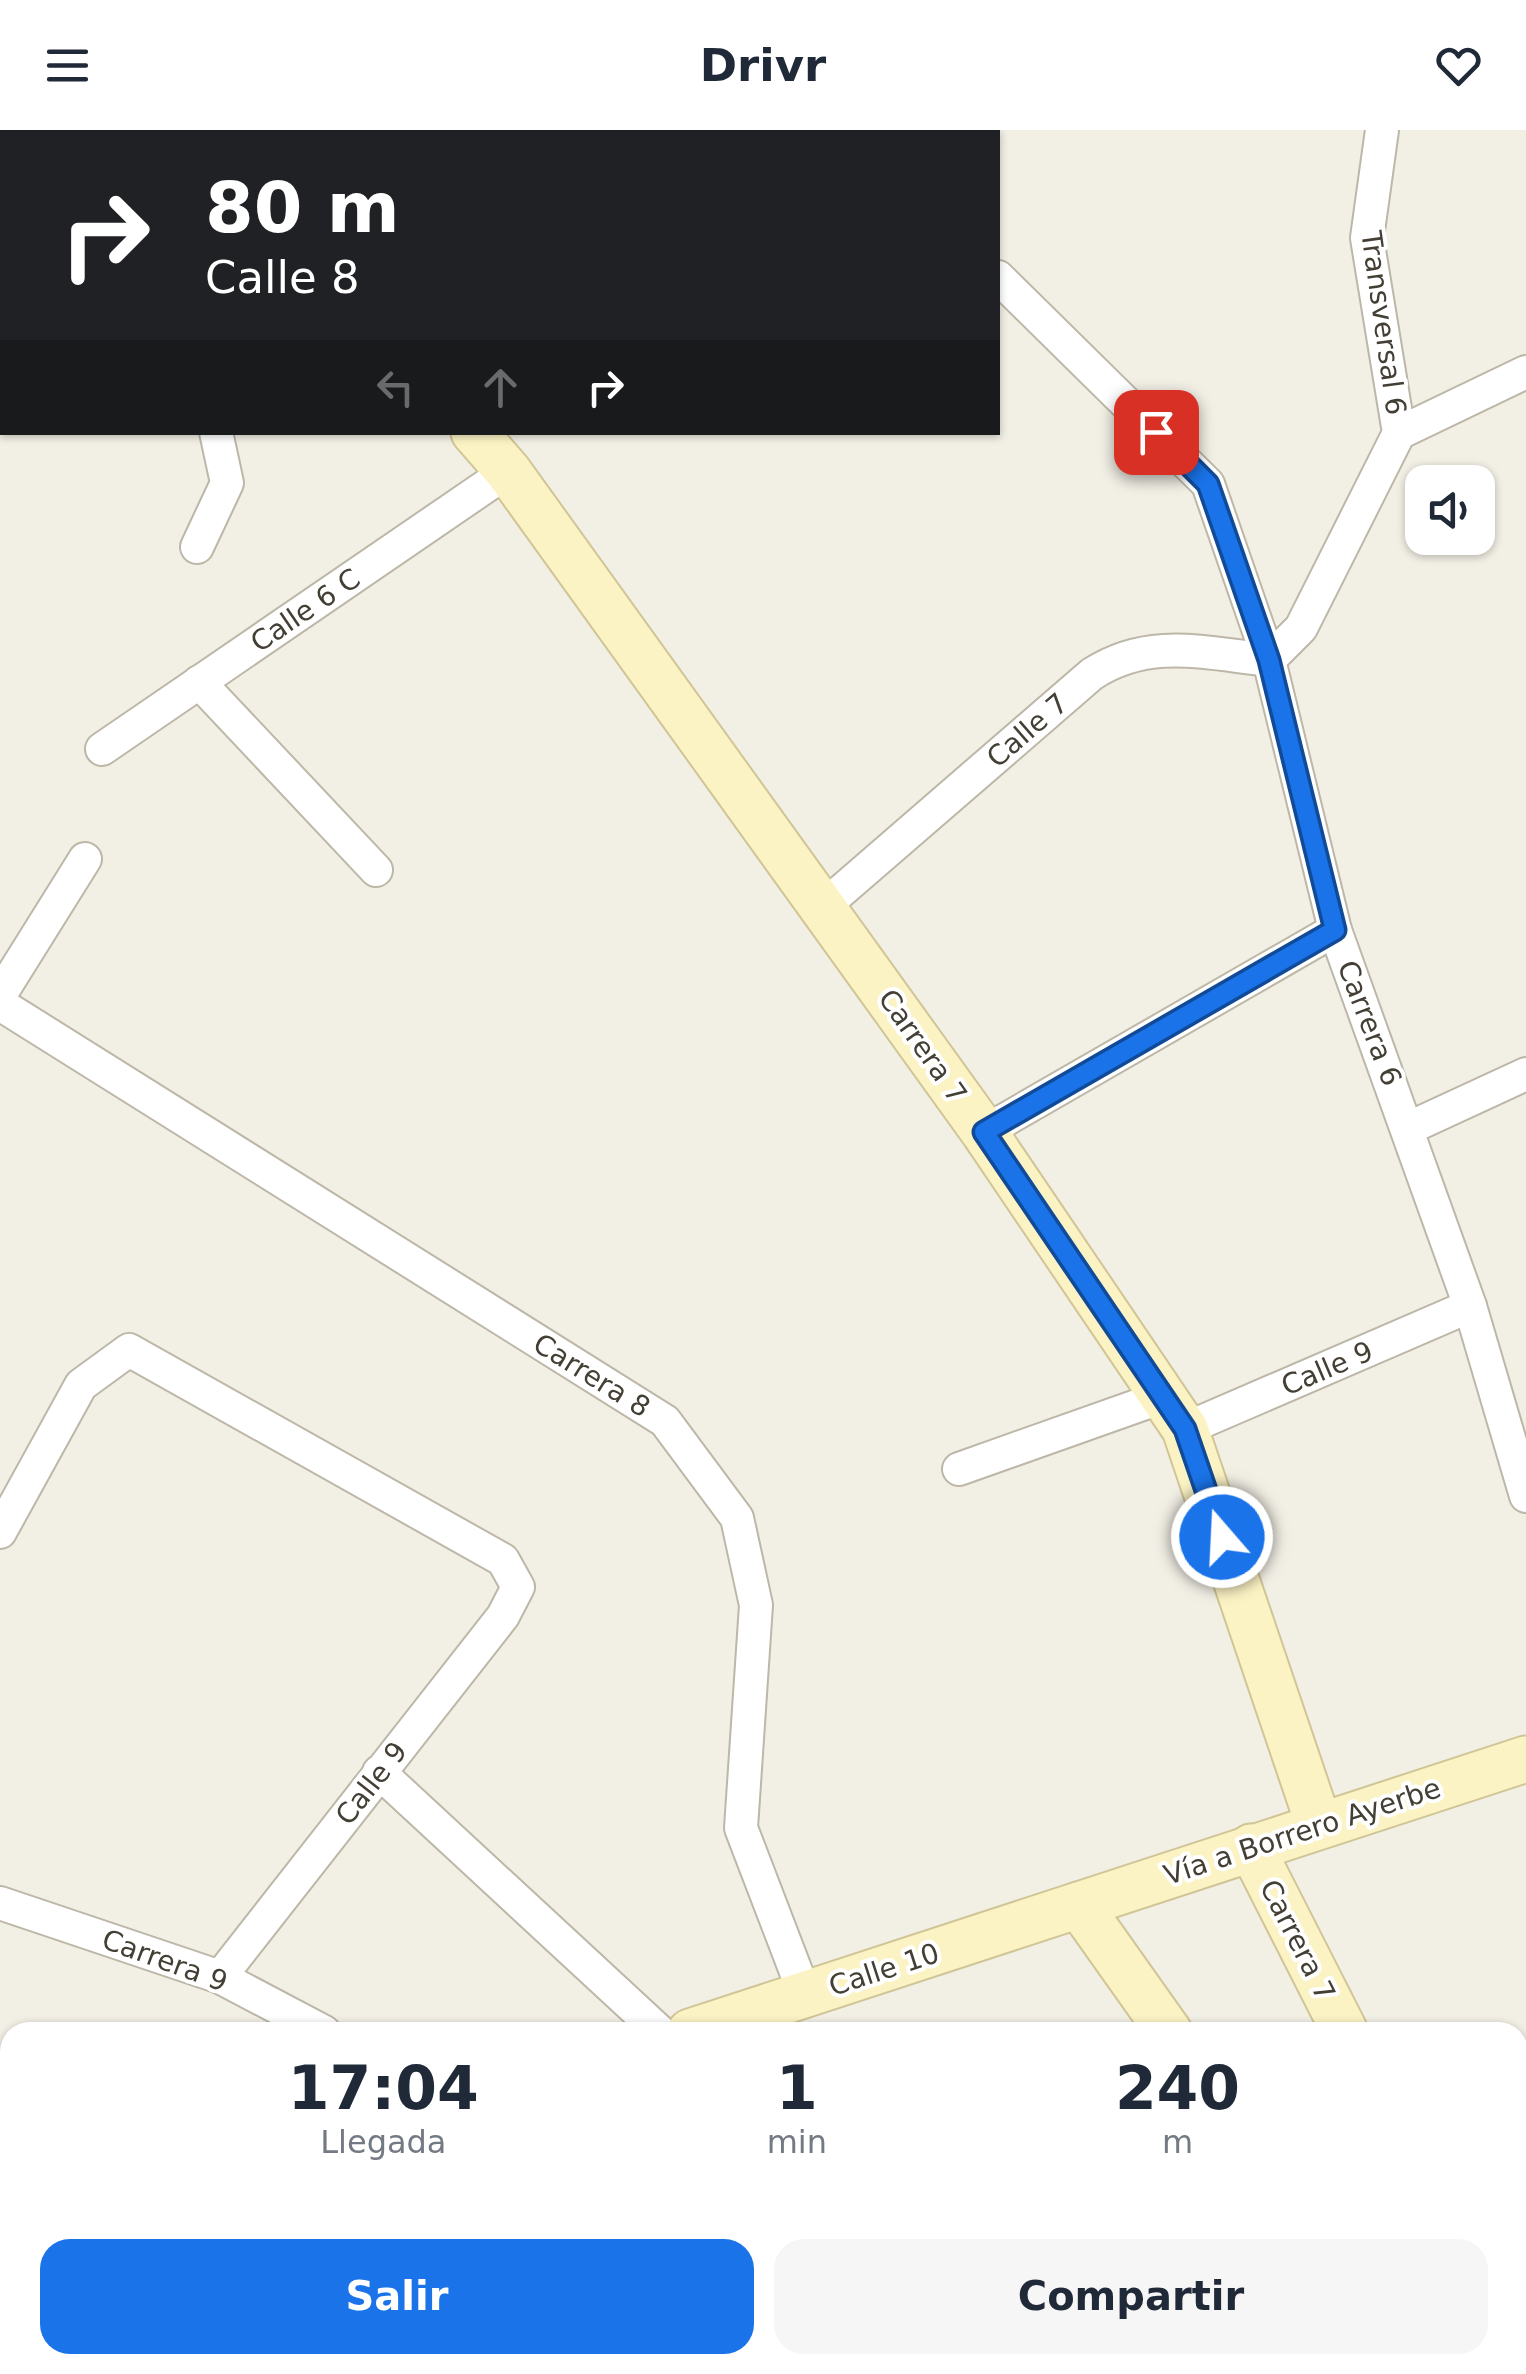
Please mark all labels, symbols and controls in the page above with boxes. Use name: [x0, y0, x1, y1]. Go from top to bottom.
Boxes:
icon: menu: [40, 38, 95, 93]
icon: heart: [1431, 38, 1486, 93]
text: Drivr: [700, 39, 826, 92]
text: 80 m: [205, 167, 400, 249]
icon: right: [40, 170, 170, 300]
street label: Transversal 6: [1354, 228, 1413, 417]
text: Calle 8: [205, 251, 360, 304]
icon: left: [368, 360, 423, 415]
icon: ahead: [473, 360, 528, 415]
icon: right: [578, 360, 633, 415]
pin: [1114, 390, 1199, 475]
icon: arrive: [1129, 405, 1184, 460]
map controls: [1405, 465, 1495, 555]
button: sound: [1405, 465, 1495, 555]
street label: Calle 6 C: [244, 562, 366, 659]
street label: Calle 7: [980, 686, 1074, 774]
street label: Carrera 6: [1331, 956, 1408, 1090]
street label: Carrera 7: [871, 983, 974, 1110]
street label: Carrera 8: [527, 1327, 656, 1424]
street label: Calle 9: [1276, 1334, 1378, 1402]
position arrow: [1170, 1485, 1274, 1589]
street label: Calle 9: [329, 1735, 414, 1831]
street label: Vía a Borrero Ayerbe: [1160, 1771, 1445, 1892]
street label: Carrera 7: [1253, 1874, 1342, 2006]
street label: Carrera 9: [98, 1923, 232, 1998]
street label: Calle 10: [825, 1936, 943, 2003]
text: 17:04: [288, 2053, 479, 2123]
text: 1: [776, 2053, 818, 2123]
text: 240: [1115, 2053, 1240, 2123]
text: Llegada: [320, 2123, 446, 2161]
text: min: [767, 2123, 827, 2161]
text: m: [1162, 2123, 1193, 2161]
button: Salir: [40, 2239, 754, 2354]
button: Compartir: [774, 2239, 1488, 2354]

